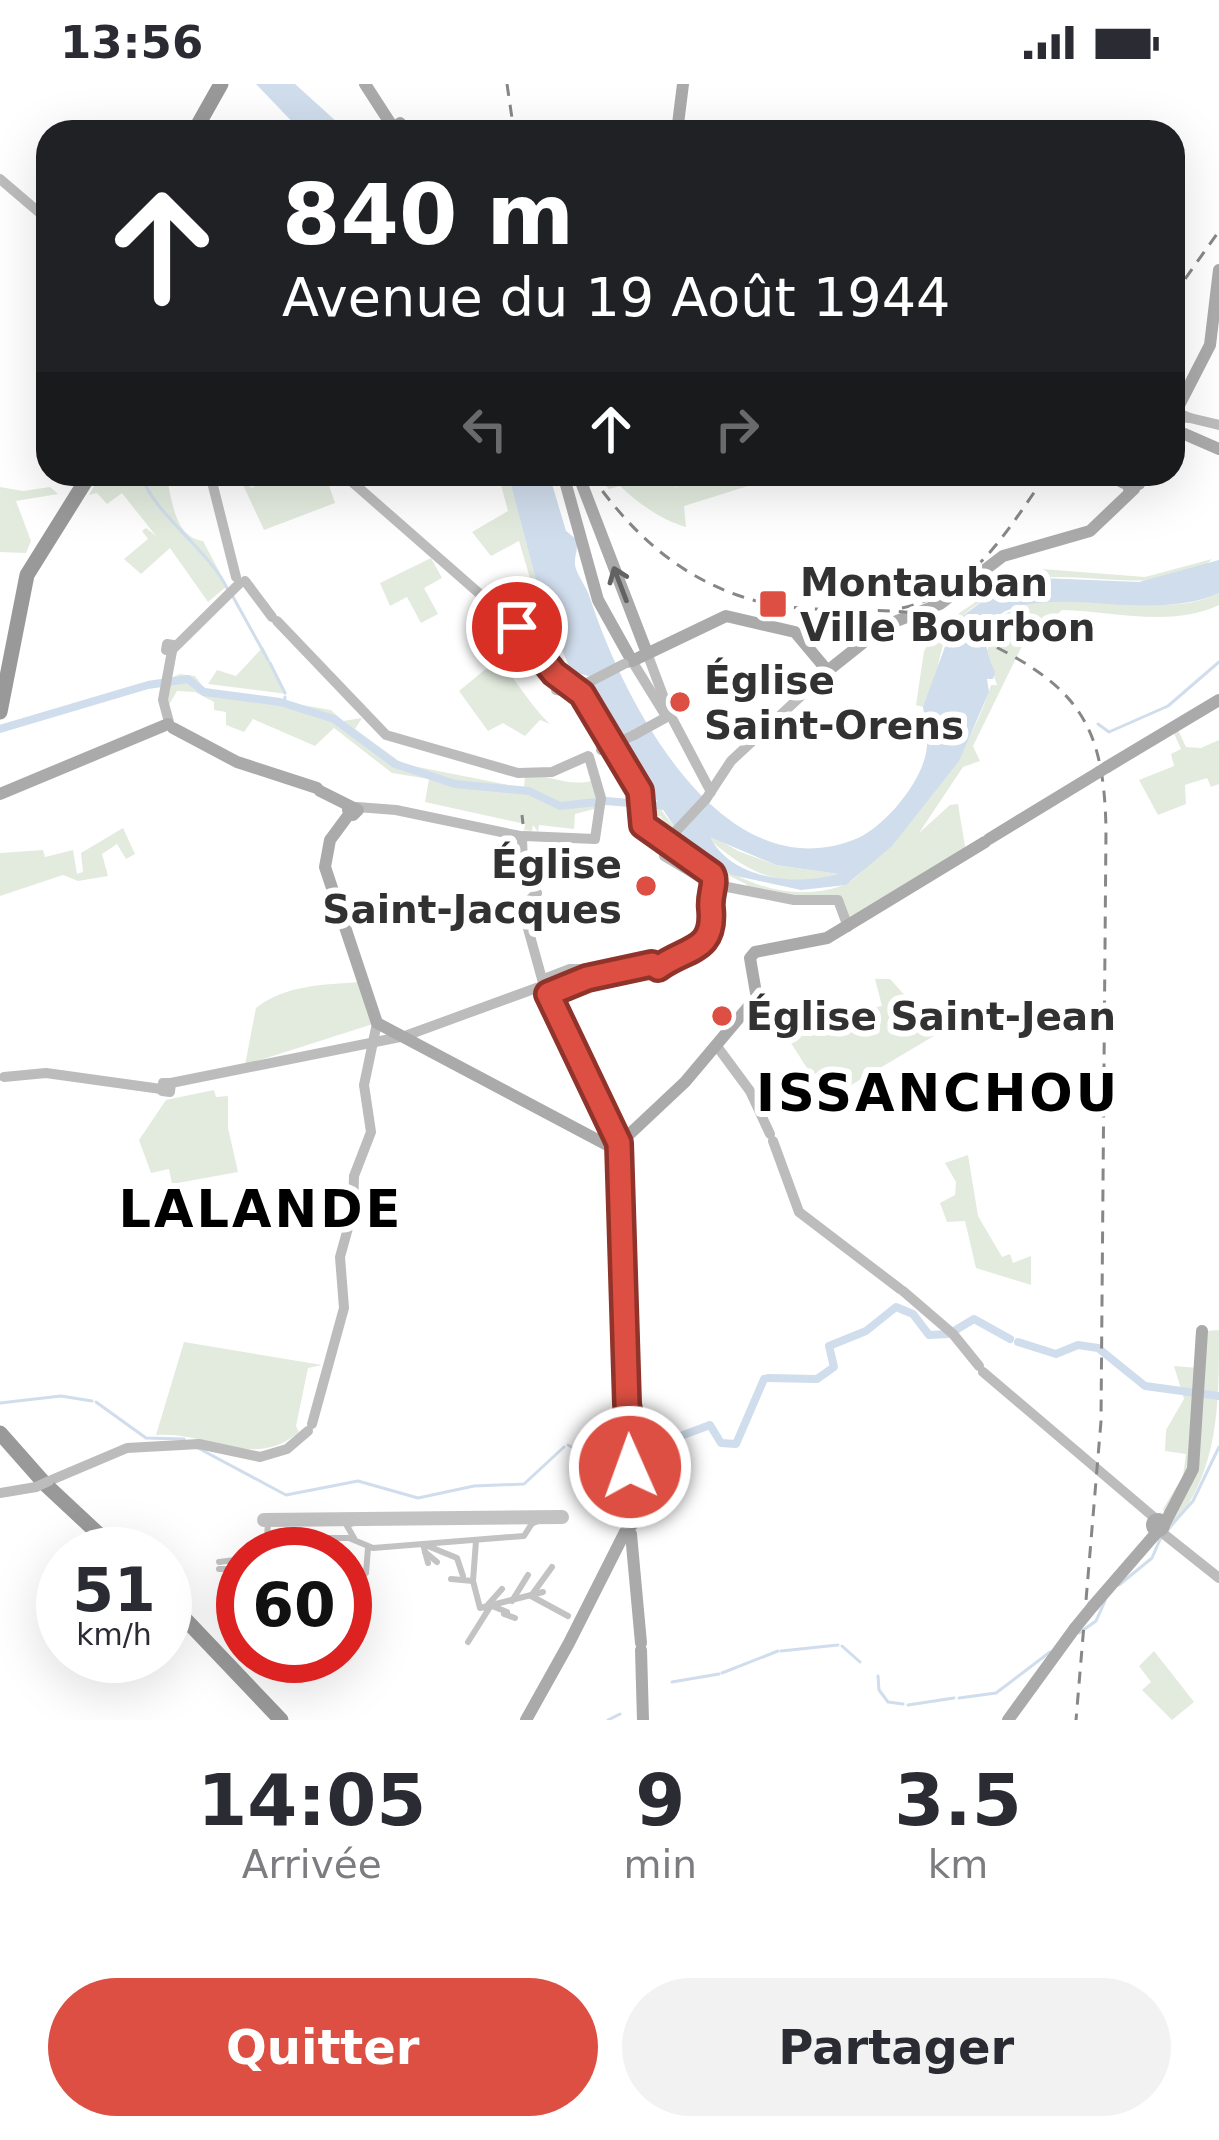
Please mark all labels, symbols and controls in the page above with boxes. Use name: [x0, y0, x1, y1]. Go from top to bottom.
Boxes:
text: 13:56: [60, 16, 203, 69]
text: 840 m: [282, 166, 574, 264]
icon: ahead: [84, 168, 240, 324]
text: Avenue du 19 Août 1944: [282, 266, 950, 329]
icon: left: [452, 396, 518, 462]
icon: ahead: [578, 396, 644, 462]
icon: right: [704, 396, 770, 462]
place label: Montauban Ville Bourbon: [800, 560, 1096, 650]
one-way arrow: [608, 566, 629, 603]
pin: [466, 576, 568, 678]
marker: Montauban Ville Bourbon: [757, 588, 789, 620]
icon: arrive: [484, 594, 550, 660]
place label: Église Saint-Orens: [704, 657, 964, 748]
marker: Église Saint-Orens: [667, 689, 693, 715]
place label: Église Saint-Jacques: [322, 841, 622, 932]
marker: Église Saint-Jacques: [633, 873, 659, 899]
place label: Église Saint-Jean: [746, 993, 1116, 1039]
marker: Église Saint-Jean: [709, 1003, 735, 1029]
district label: ISSANCHOU: [756, 1064, 1120, 1123]
district label: LALANDE: [119, 1180, 403, 1239]
position arrow: [567, 1404, 693, 1530]
speed limit sign: 60: [216, 1527, 372, 1683]
text: 51: [72, 1555, 156, 1625]
text: km/h: [76, 1617, 152, 1652]
text: 14:05: [197, 1758, 426, 1842]
text: 9: [635, 1758, 685, 1842]
text: 3.5: [894, 1758, 1022, 1842]
text: Arrivée: [242, 1842, 382, 1887]
text: min: [624, 1842, 697, 1887]
text: km: [928, 1842, 988, 1887]
button: Quitter: [48, 1978, 598, 2116]
button: Partager: [622, 1978, 1171, 2116]

